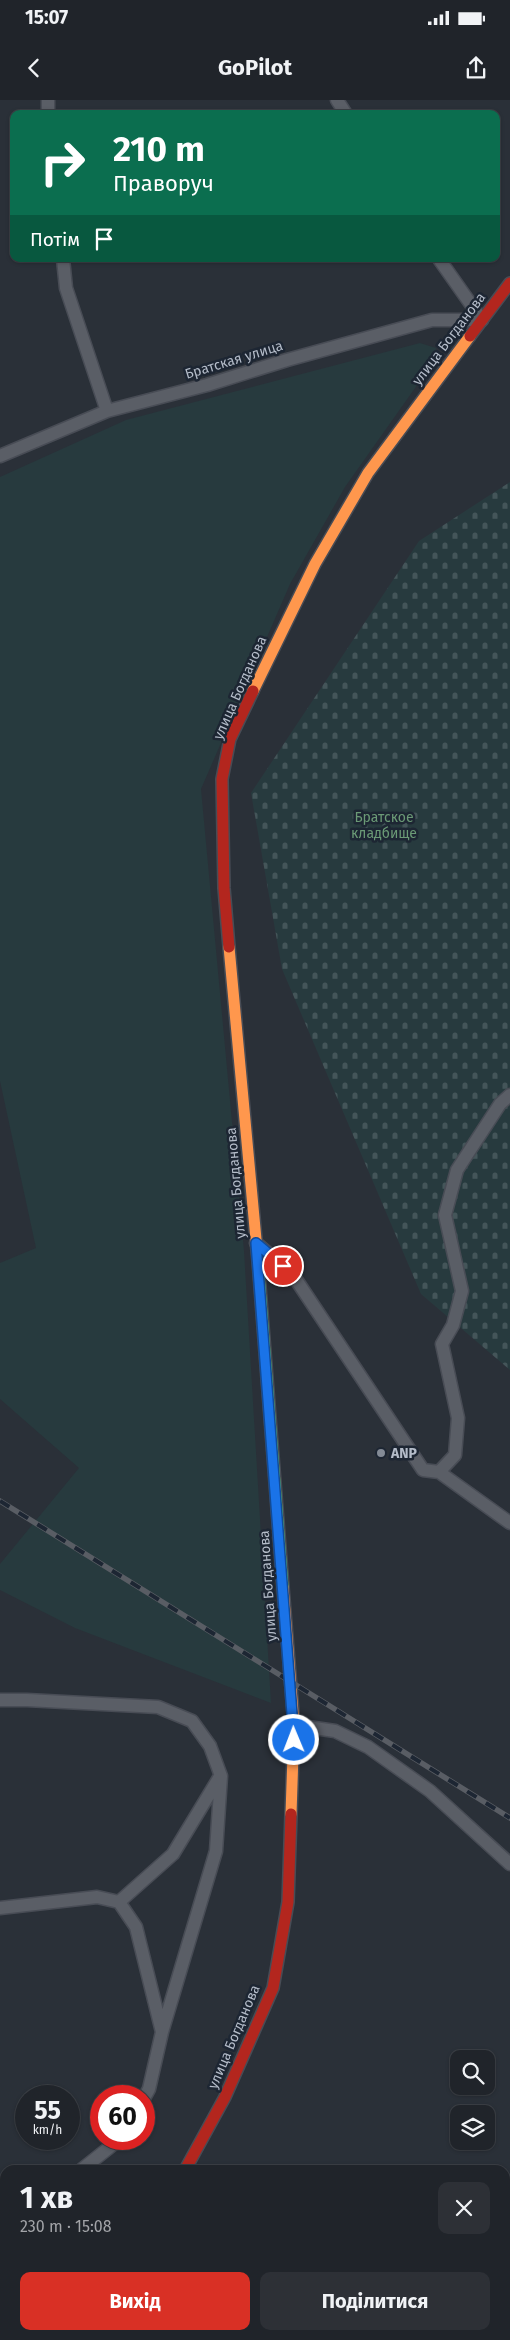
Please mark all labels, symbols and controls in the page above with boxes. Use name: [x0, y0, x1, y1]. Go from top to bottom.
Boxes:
text: 15:07: [25, 6, 68, 29]
icon: back: [20, 54, 48, 82]
text: GoPilot: [218, 54, 292, 81]
icon: share: [462, 54, 490, 82]
text: 210 m: [113, 128, 205, 170]
icon: right: [30, 130, 95, 195]
text: Праворуч: [113, 170, 214, 197]
icon: arrive: [90, 225, 118, 253]
text: Потім: [30, 228, 80, 251]
street label: улица Богданова: [409, 289, 489, 389]
street label: Братская улица: [183, 337, 285, 383]
street label: улица Богданова: [210, 634, 270, 742]
park label: Братское кладбище: [351, 809, 417, 842]
street label: улица Богданова: [223, 1127, 249, 1239]
pin: [262, 1245, 304, 1287]
icon: arrive: [269, 1252, 297, 1280]
place label: ANP: [390, 1445, 418, 1462]
marker: ANP: [375, 1447, 387, 1459]
street label: улица Богданова: [256, 1530, 280, 1642]
position arrow: [267, 1713, 319, 1765]
street label: улица Богданова: [204, 1982, 264, 2092]
map controls: [450, 2050, 495, 2150]
button: search: [450, 2050, 495, 2095]
speed limit sign: 60: [90, 2085, 155, 2150]
text: 55: [34, 2096, 61, 2126]
button: layers: [450, 2105, 495, 2150]
text: km/h: [33, 2123, 62, 2137]
text: 1 хв: [20, 2180, 73, 2216]
button: close: [438, 2182, 490, 2234]
text: 230 m · 15:08: [20, 2217, 112, 2236]
button: Вихід: [20, 2272, 250, 2330]
button: Поділитися: [260, 2272, 490, 2330]

